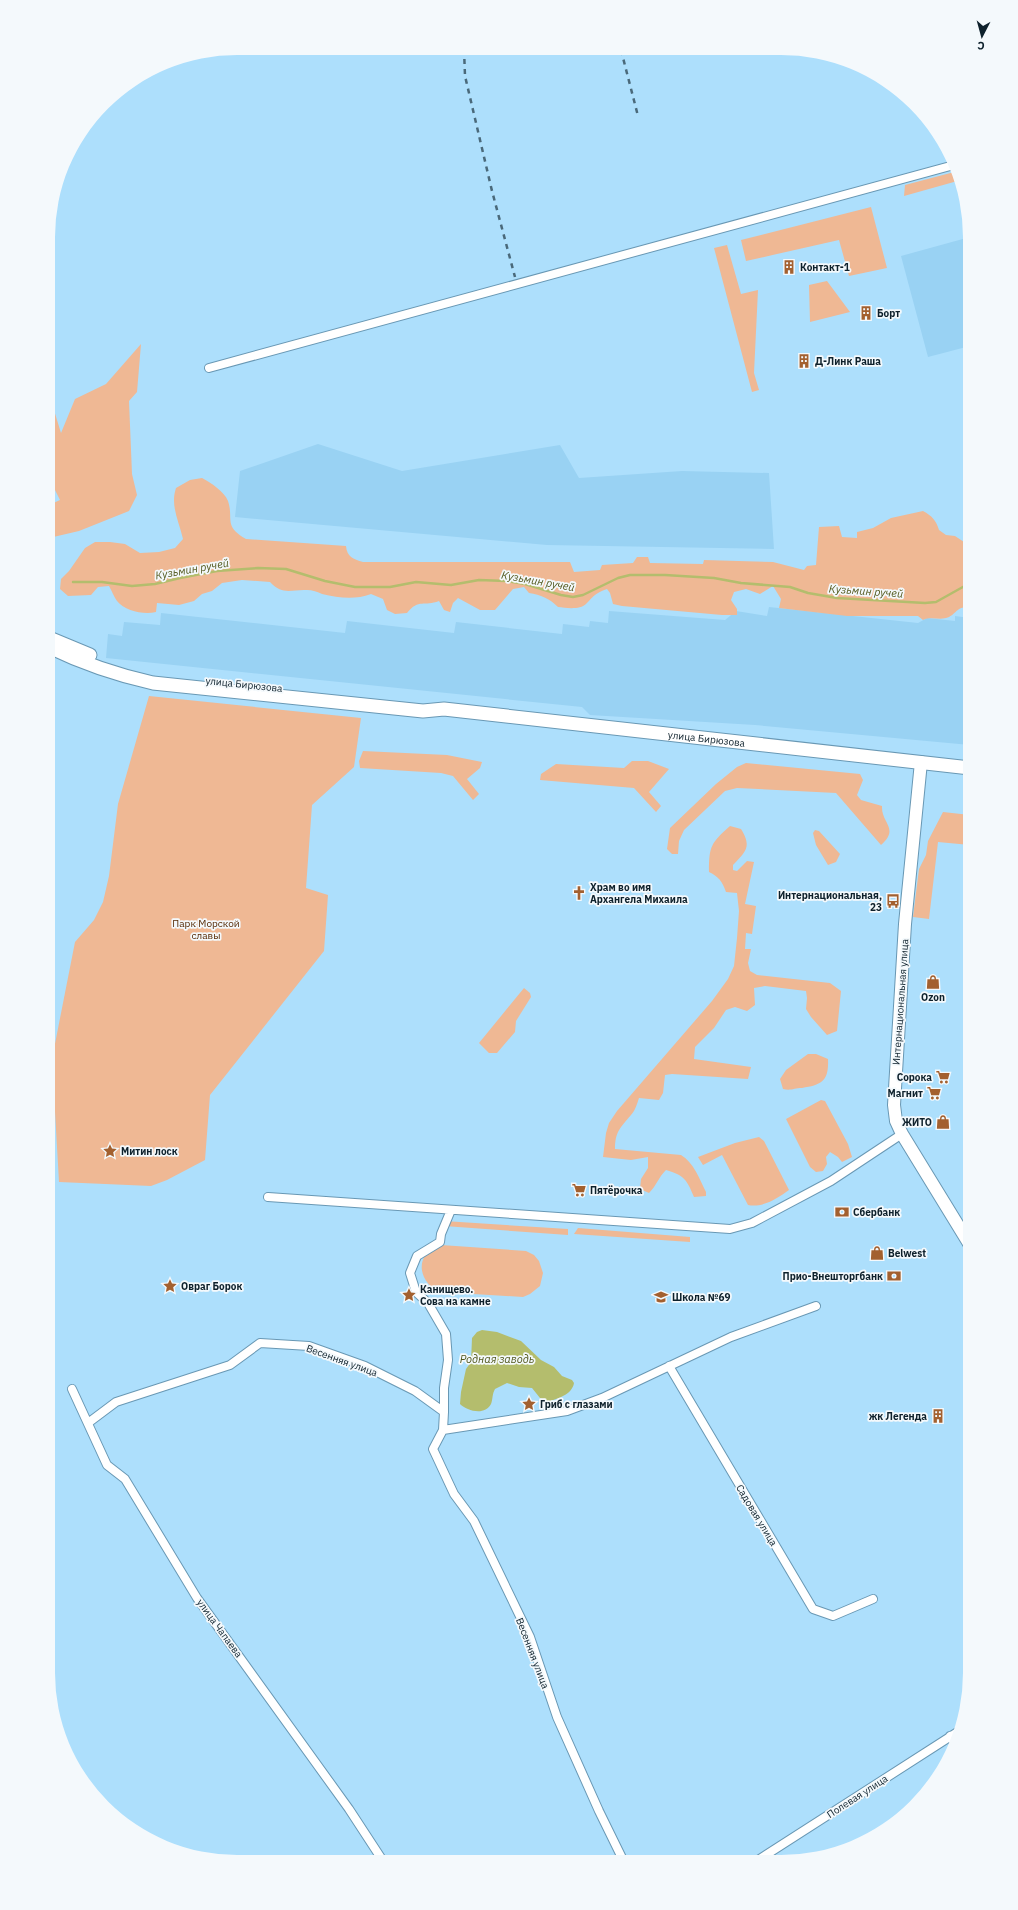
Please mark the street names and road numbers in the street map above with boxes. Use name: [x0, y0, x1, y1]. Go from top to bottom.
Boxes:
street label: улица Бирюзова: [205, 674, 284, 695]
street label: улица Бирюзова: [667, 728, 746, 750]
street label: Интернациональная улица: [890, 938, 911, 1066]
street label: Весенняя улица: [304, 1342, 380, 1380]
street label: Садовая улица: [733, 1482, 780, 1549]
street label: улица Чапаева: [194, 1596, 246, 1661]
street label: Весенняя улица: [513, 1616, 552, 1691]
street label: Полевая улица: [824, 1772, 891, 1821]

